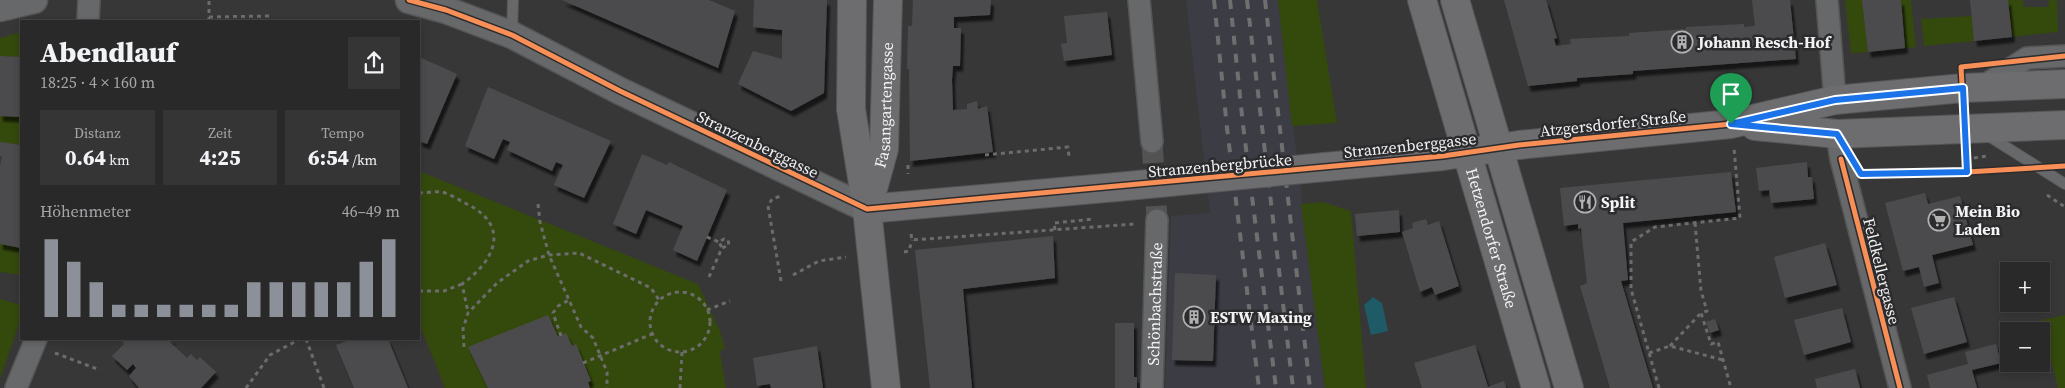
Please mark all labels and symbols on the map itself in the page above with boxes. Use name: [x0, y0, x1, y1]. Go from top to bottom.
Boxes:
building icon: Johann Resch-Hof: [1670, 30, 1694, 54]
place label: Johann Resch-Hof: [1697, 31, 1832, 53]
street label: Fasangartengasse: [868, 42, 898, 170]
pin: [1710, 73, 1752, 124]
street label: Atzgersdorfer Straße: [1539, 104, 1687, 142]
street label: Stranzenberggasse: [693, 105, 823, 183]
street label: Stranzenberggasse: [1343, 127, 1477, 163]
street label: Stranzenbergbrücke: [1147, 148, 1293, 182]
street label: Hetzendorfer Straße: [1461, 165, 1523, 311]
restaurant icon: Split: [1573, 190, 1597, 214]
place label: Split: [1601, 191, 1635, 213]
place label: Mein Bio Laden: [1955, 200, 2020, 240]
supermarket icon: Mein Bio Laden: [1927, 208, 1951, 232]
street label: Feldkellergasse: [1858, 215, 1906, 327]
street label: Schönbachstraße: [1142, 242, 1167, 366]
building icon: ESTW Maxing: [1182, 305, 1206, 329]
place label: ESTW Maxing: [1210, 306, 1312, 328]

